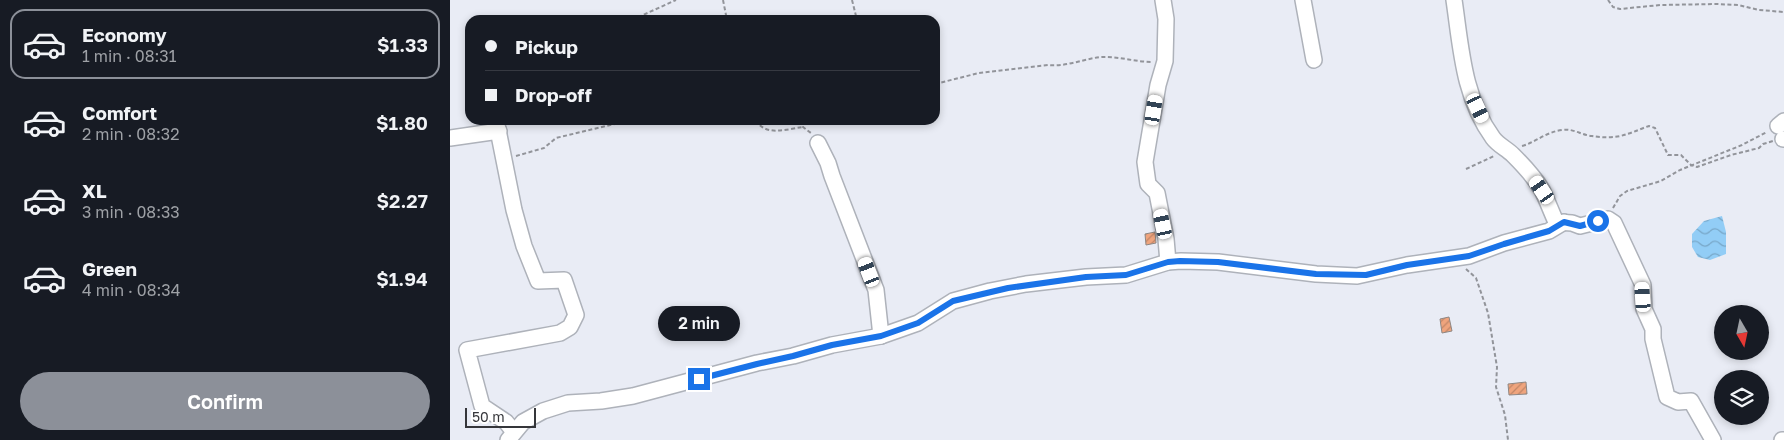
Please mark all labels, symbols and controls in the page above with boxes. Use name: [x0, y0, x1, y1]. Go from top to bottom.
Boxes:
icon: car: [22, 22, 67, 67]
text: Economy: [82, 23, 167, 46]
text: $1.33: [377, 33, 428, 56]
text: Pickup: [515, 35, 578, 58]
text: 1 min · 08:31: [82, 46, 176, 66]
text: Drop-off: [515, 83, 592, 106]
car: [1464, 91, 1491, 125]
car: [1144, 94, 1163, 126]
icon: car: [22, 100, 67, 145]
text: Comfort: [82, 101, 157, 124]
text: $1.80: [376, 111, 428, 134]
text: 2 min · 08:32: [82, 124, 180, 144]
car: [1527, 173, 1556, 207]
icon: car: [22, 178, 67, 223]
text: XL: [82, 179, 107, 202]
text: $2.27: [377, 189, 428, 212]
text: 3 min · 08:33: [82, 202, 180, 222]
car: [1152, 208, 1173, 240]
route start: [1587, 210, 1609, 232]
car: [856, 255, 881, 289]
icon: car: [22, 256, 67, 301]
text: Green: [82, 257, 137, 280]
text: $1.94: [376, 267, 428, 290]
text: 4 min · 08:34: [82, 280, 180, 300]
car: [1634, 282, 1651, 312]
north arrow: [1714, 305, 1769, 360]
map controls: [1714, 305, 1769, 425]
callout: 2 min: [658, 306, 740, 342]
text: 2 min: [678, 313, 720, 333]
route end: [688, 368, 710, 390]
button: layers: [1714, 370, 1769, 425]
button: Confirm: [20, 372, 430, 430]
scale bar: [465, 405, 536, 428]
text: 50 m: [472, 408, 505, 425]

